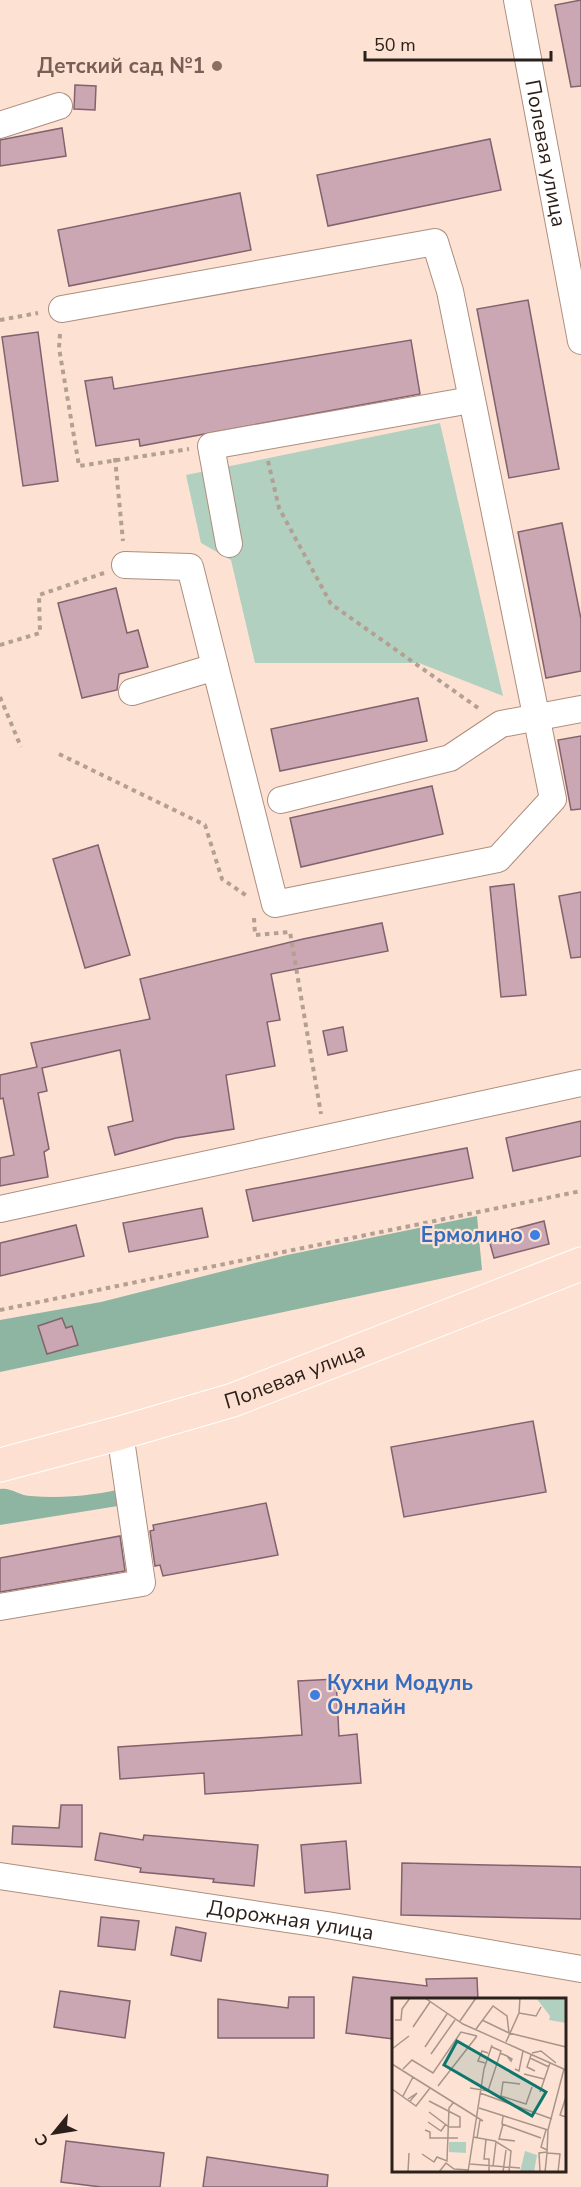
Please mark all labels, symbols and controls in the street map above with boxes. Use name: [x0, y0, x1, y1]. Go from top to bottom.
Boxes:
scale bar: [365, 24, 551, 62]
text: 50 m: [374, 33, 416, 57]
place label: Детский сад №1: [37, 52, 205, 80]
marker: Детский сад №1: [210, 59, 224, 73]
street label: Полевая улица: [518, 77, 573, 229]
place label: Ермолино: [421, 1221, 523, 1249]
marker: Ермолино: [528, 1228, 542, 1242]
street label: Полевая улица: [221, 1336, 369, 1416]
place label: Кухни Модуль Онлайн: [327, 1669, 473, 1721]
marker: Кухни Модуль Онлайн: [308, 1688, 322, 1702]
street label: Дорожная улица: [206, 1893, 376, 1947]
inset map: [392, 1998, 566, 2172]
north arrow: [24, 2103, 84, 2163]
text: С: [30, 2130, 54, 2150]

